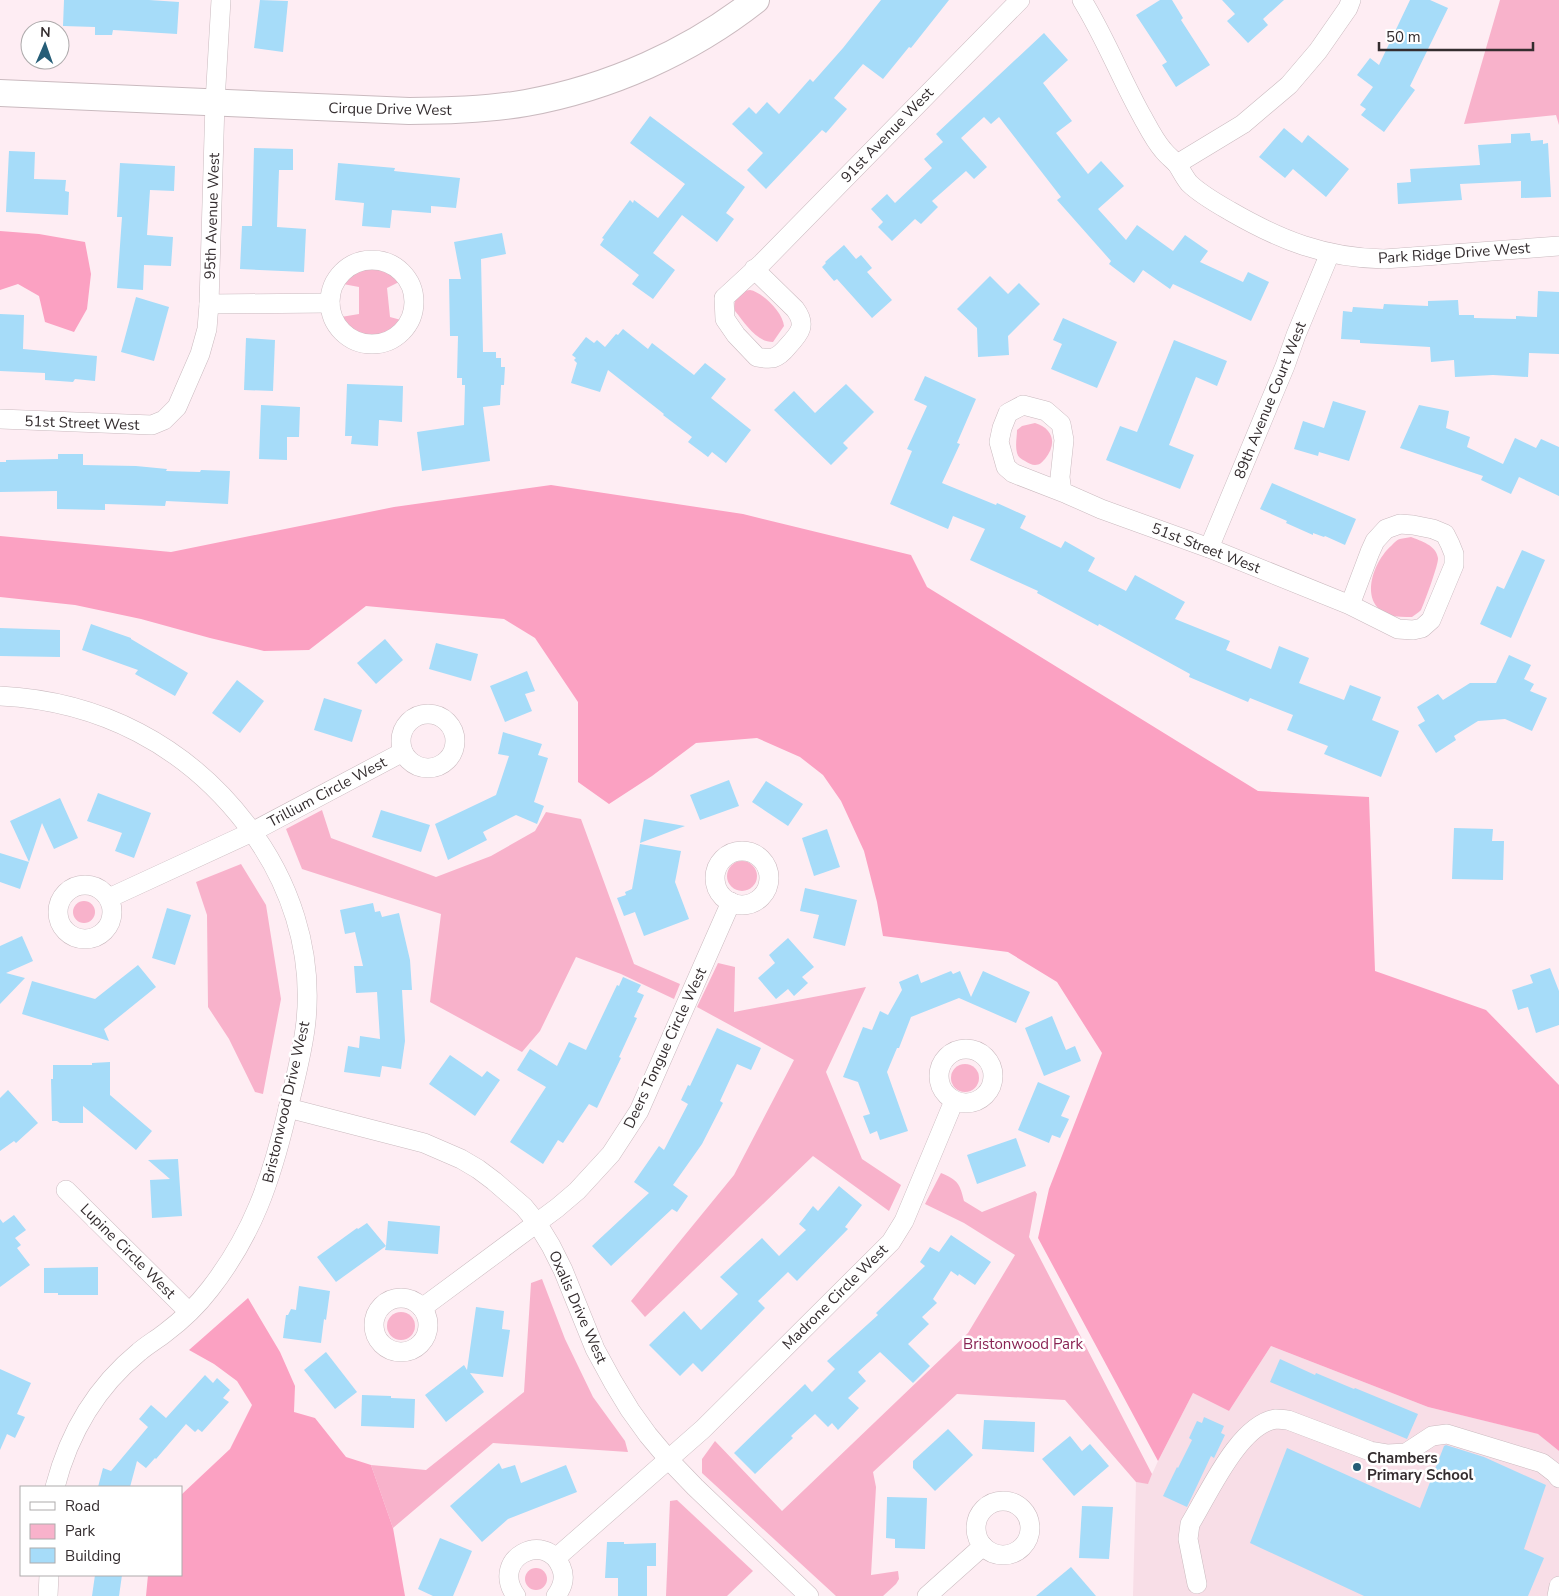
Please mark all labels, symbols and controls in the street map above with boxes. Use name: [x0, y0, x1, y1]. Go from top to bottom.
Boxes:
north arrow: [20, 20, 70, 70]
scale bar: [1379, 20, 1533, 52]
text: N: [40, 23, 51, 42]
text: 50 m: [1386, 27, 1421, 47]
street label: 91st Avenue West: [836, 83, 938, 187]
street label: Cirque Drive West: [328, 98, 453, 120]
street label: 95th Avenue West: [200, 152, 224, 280]
street label: Park Ridge Drive West: [1377, 238, 1531, 268]
street label: 89th Avenue Court West: [1229, 318, 1311, 482]
street label: 51st Street West: [24, 411, 141, 435]
street label: 51st Street West: [1149, 518, 1264, 578]
street label: Trillium Circle West: [264, 752, 391, 832]
street label: Deers Tongue Circle West: [619, 964, 711, 1132]
street label: Bristonwood Drive West: [258, 1018, 315, 1185]
street label: Lupine Circle West: [76, 1199, 180, 1303]
street label: Madrone Circle West: [778, 1239, 893, 1354]
street label: Oxalis Drive West: [544, 1247, 612, 1367]
park label: Bristonwood Park: [963, 1334, 1083, 1354]
place label: Chambers Primary School: [1367, 1448, 1474, 1485]
marker: Chambers Primary School: [1351, 1461, 1363, 1473]
legend: [20, 1486, 182, 1576]
text: Road: [65, 1496, 100, 1516]
text: Park: [65, 1521, 95, 1541]
text: Building: [65, 1546, 121, 1566]

